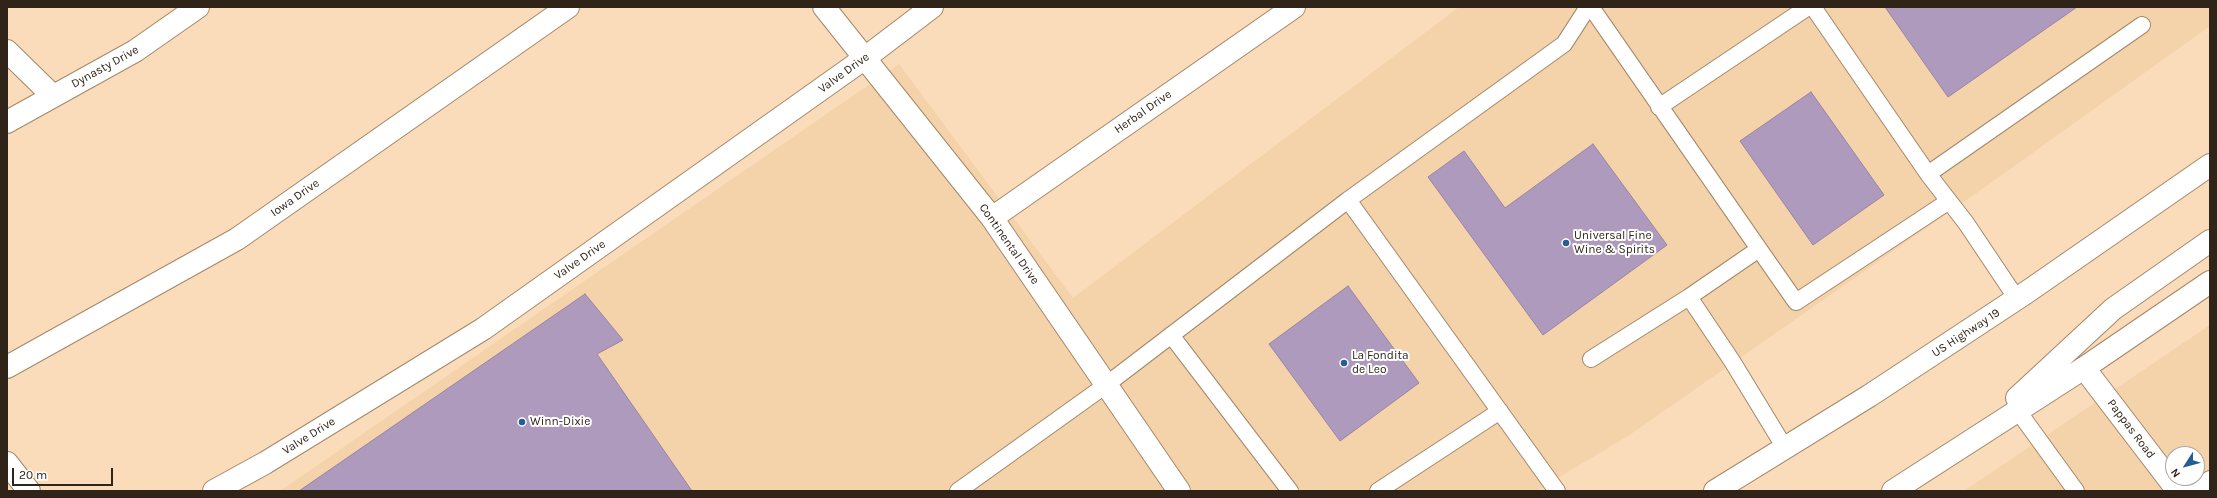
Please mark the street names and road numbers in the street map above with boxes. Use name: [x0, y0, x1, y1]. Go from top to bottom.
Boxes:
street label: Dynasty Drive: [69, 43, 141, 91]
street label: Valve Drive: [816, 50, 872, 96]
street label: Herbal Drive: [1112, 87, 1174, 137]
street label: Iowa Drive: [268, 176, 322, 220]
street label: Continental Drive: [976, 201, 1042, 287]
street label: Valve Drive: [552, 237, 608, 283]
street label: US Highway 19: [1929, 306, 2003, 360]
street label: Pappas Road: [2104, 396, 2158, 462]
street label: Valve Drive: [280, 414, 338, 458]

